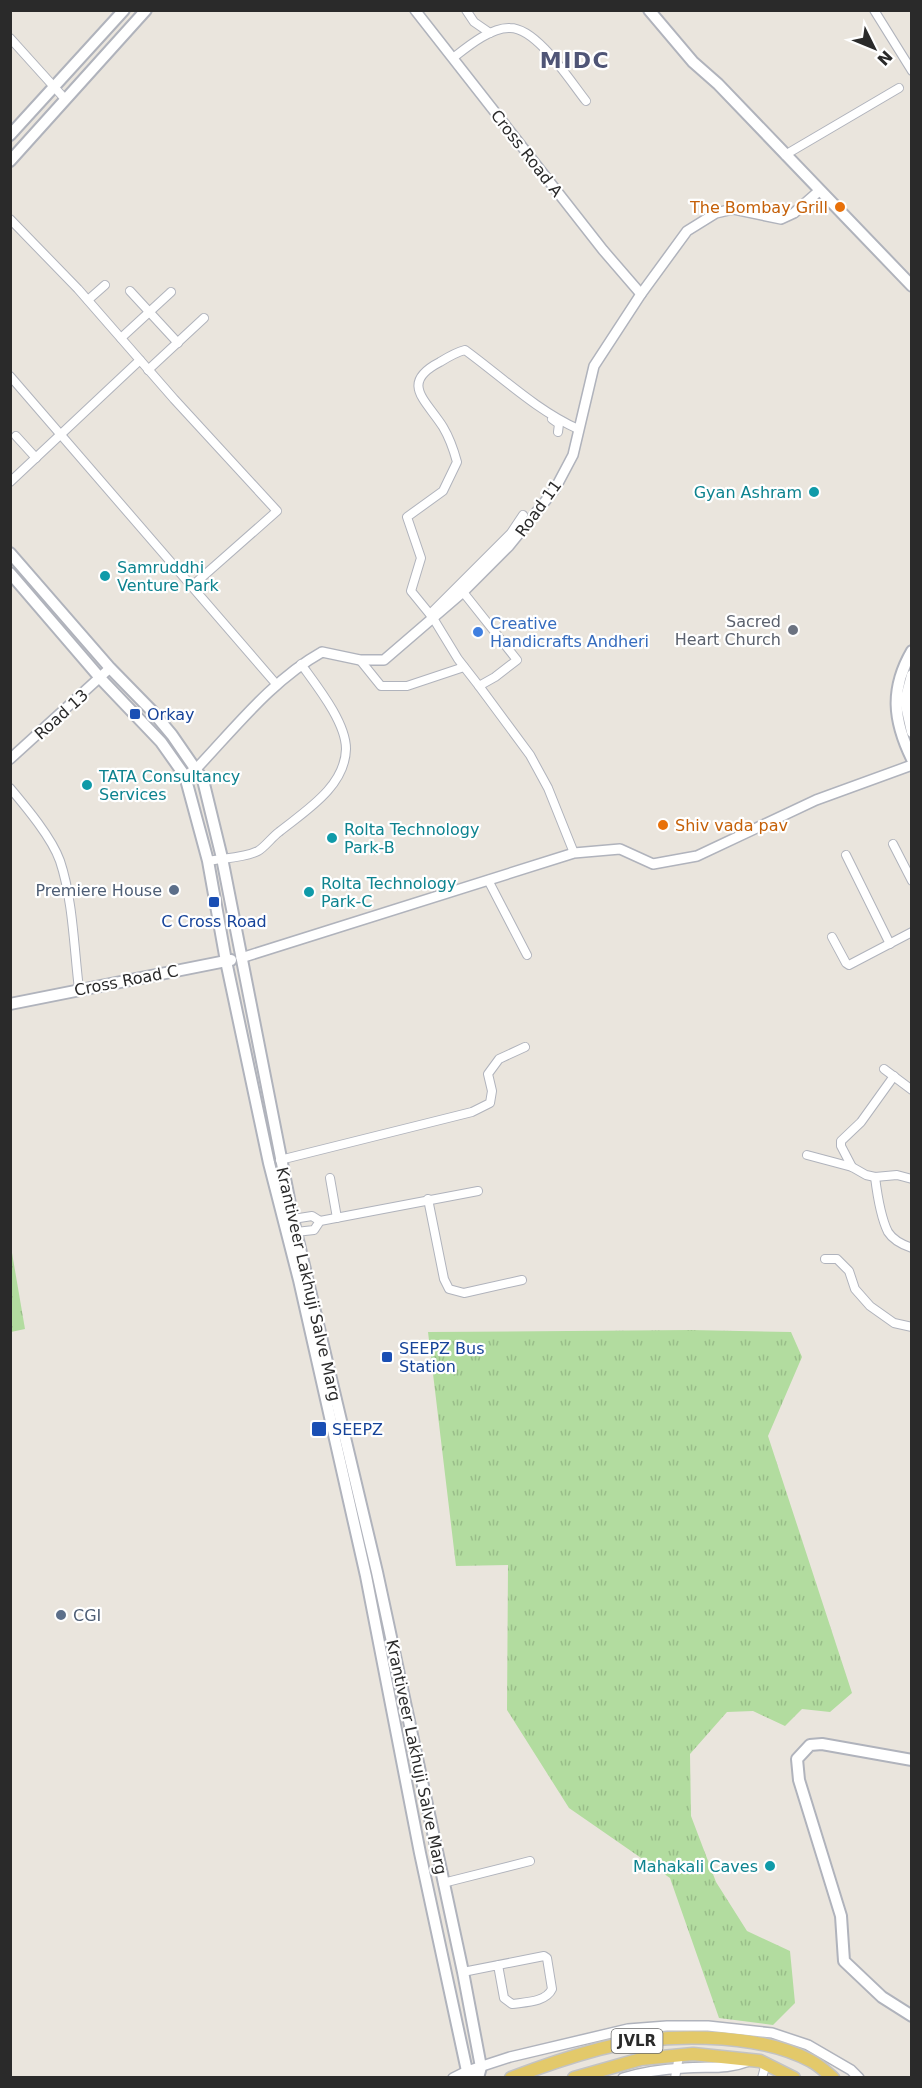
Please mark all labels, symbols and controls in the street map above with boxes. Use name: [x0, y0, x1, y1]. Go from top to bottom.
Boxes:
north arrow: [844, 18, 904, 78]
text: N: [873, 47, 896, 69]
district label: MIDC: [540, 48, 610, 73]
street label: Cross Road A: [487, 106, 566, 201]
place label: The Bombay Grill: [689, 198, 828, 217]
marker: The Bombay Grill: [833, 200, 847, 214]
street label: Road 11: [511, 476, 565, 540]
place label: Gyan Ashram: [694, 483, 802, 502]
marker: Gyan Ashram: [807, 485, 821, 499]
place label: Samruddhi Venture Park: [117, 558, 220, 595]
marker: Samruddhi Venture Park: [98, 569, 112, 583]
place label: Sacred Heart Church: [675, 612, 781, 649]
place label: Creative Handicrafts Andheri: [490, 614, 649, 651]
marker: Sacred Heart Church: [786, 623, 800, 637]
marker: Creative Handicrafts Andheri: [471, 625, 485, 639]
street label: Road 13: [31, 685, 92, 743]
place label: Orkay: [147, 705, 194, 724]
marker: Orkay: [128, 707, 142, 721]
place label: TATA Consultancy Services: [98, 767, 240, 804]
marker: TATA Consultancy Services: [80, 778, 94, 792]
place label: Shiv vada pav: [675, 816, 788, 835]
marker: Shiv vada pav: [656, 818, 670, 832]
place label: Rolta Technology Park-B: [344, 820, 479, 857]
marker: Rolta Technology Park-B: [325, 831, 339, 845]
place label: Rolta Technology Park-C: [321, 874, 456, 911]
place label: Premiere House: [35, 881, 162, 900]
marker: Premiere House: [167, 883, 181, 897]
marker: Rolta Technology Park-C: [302, 885, 316, 899]
marker: C Cross Road: [207, 895, 221, 909]
place label: C Cross Road: [161, 912, 267, 931]
street label: Cross Road C: [73, 961, 180, 1000]
street label: Krantiveer Lakhuji Salve Marg: [272, 1165, 345, 1403]
place label: SEEPZ Bus Station: [399, 1339, 485, 1376]
marker: SEEPZ Bus Station: [380, 1350, 394, 1364]
marker: SEEPZ: [310, 1420, 328, 1438]
place label: SEEPZ: [332, 1420, 383, 1439]
place label: CGI: [73, 1606, 101, 1625]
marker: CGI: [54, 1608, 68, 1622]
street label: Krantiveer Lakhuji Salve Marg: [382, 1638, 451, 1876]
place label: Mahakali Caves: [633, 1857, 758, 1876]
marker: Mahakali Caves: [763, 1859, 777, 1873]
road number: JVLR: [612, 2029, 662, 2053]

